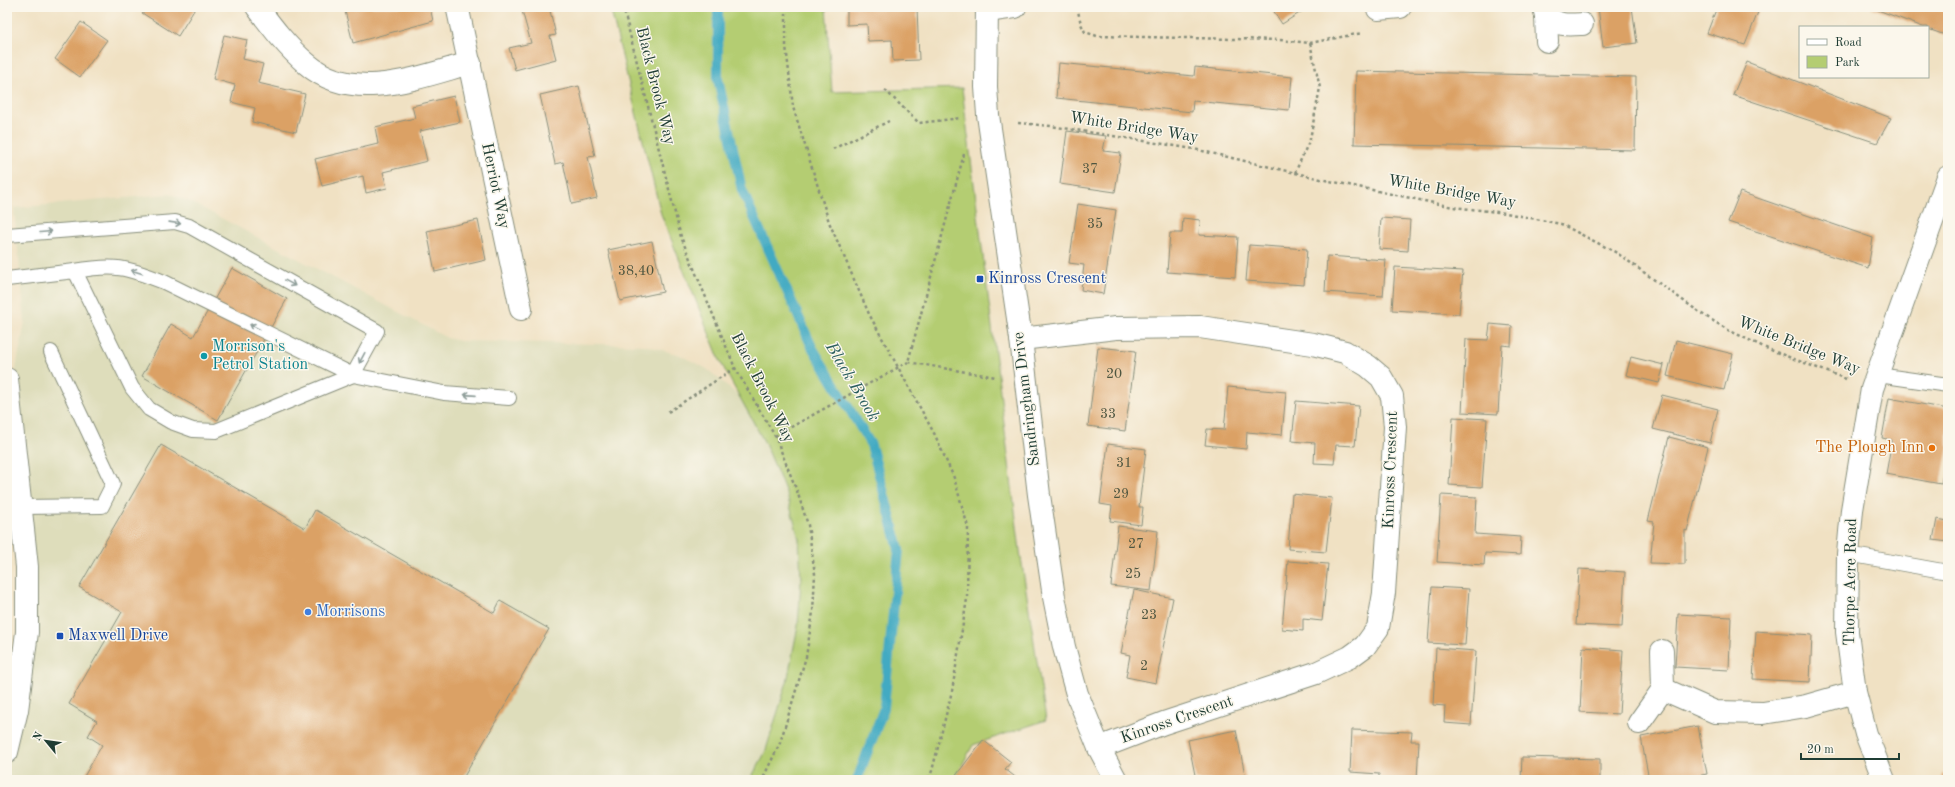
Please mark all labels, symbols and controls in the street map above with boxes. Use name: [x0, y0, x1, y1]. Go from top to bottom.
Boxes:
street label: Black Brook Way: [633, 25, 678, 147]
legend: [1799, 26, 1929, 78]
text: Road: [1835, 37, 1862, 49]
text: Park: [1835, 57, 1860, 69]
street label: White Bridge Way: [1068, 110, 1200, 146]
street label: Herriot Way: [478, 142, 512, 231]
house number: 37: [1082, 162, 1098, 176]
street label: White Bridge Way: [1386, 173, 1518, 211]
house number: 35: [1087, 217, 1103, 231]
one-way arrow: [168, 219, 181, 227]
one-way arrow: [39, 228, 52, 235]
house number: 38,40: [618, 264, 654, 278]
one-way arrow: [131, 268, 144, 275]
place label: Kinross Crescent: [988, 271, 1106, 287]
marker: Kinross Crescent: [975, 274, 985, 284]
one-way arrow: [284, 279, 296, 287]
street label: White Bridge Way: [1736, 314, 1863, 378]
one-way arrow: [249, 323, 261, 330]
street label: Black Brook Way: [727, 330, 797, 446]
street label: Sandringham Drive: [1011, 331, 1043, 467]
place label: Morrison's Petrol Station: [212, 339, 309, 373]
water label: Black Brook: [821, 339, 882, 425]
marker: Morrison's Petrol Station: [199, 351, 209, 361]
one-way arrow: [357, 352, 365, 364]
house number: 20: [1106, 367, 1122, 381]
one-way arrow: [464, 392, 477, 399]
house number: 33: [1100, 407, 1116, 421]
street label: Kinross Crescent: [1381, 410, 1401, 529]
place label: The Plough Inn: [1815, 440, 1924, 456]
marker: The Plough Inn: [1927, 443, 1937, 453]
house number: 31: [1116, 456, 1132, 470]
house number: 29: [1113, 487, 1129, 501]
street label: Thorpe Acre Road: [1842, 518, 1860, 646]
house number: 27: [1128, 537, 1144, 551]
house number: 25: [1125, 567, 1141, 581]
place label: Morrisons: [316, 604, 385, 620]
marker: Morrisons: [303, 607, 313, 617]
house number: 23: [1141, 608, 1157, 622]
place label: Maxwell Drive: [68, 628, 168, 644]
marker: Maxwell Drive: [55, 631, 65, 641]
house number: 2: [1140, 659, 1148, 673]
street label: Kinross Crescent: [1119, 693, 1236, 747]
north arrow: [26, 721, 66, 761]
text: N: [32, 730, 46, 743]
scale bar: [1801, 735, 1899, 761]
text: 20 m: [1807, 744, 1834, 756]

